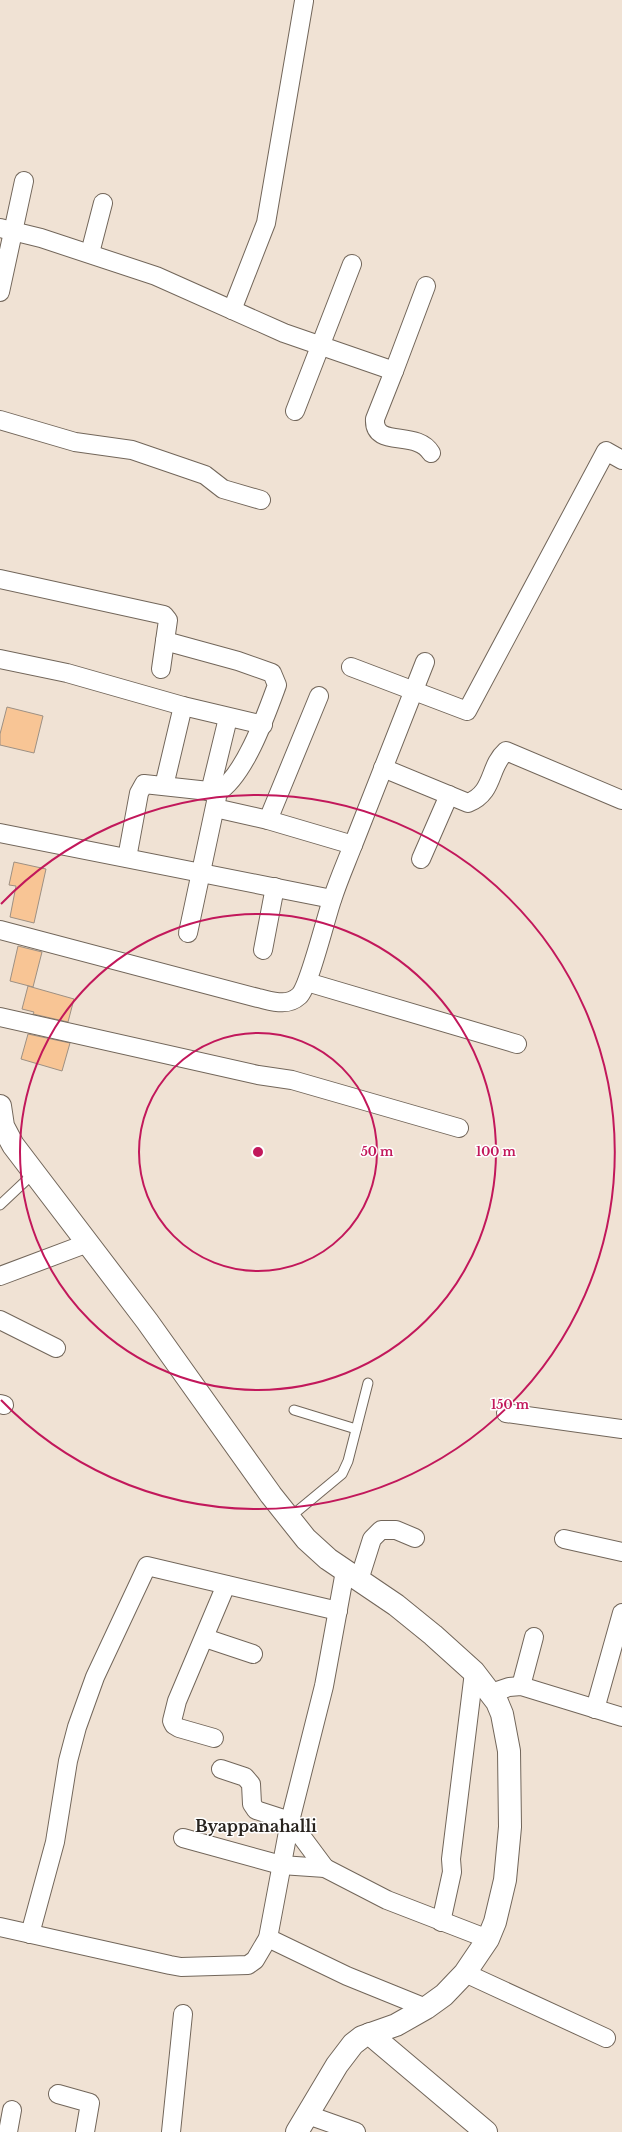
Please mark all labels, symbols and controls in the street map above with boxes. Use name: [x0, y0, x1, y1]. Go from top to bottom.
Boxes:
text: 50 m: [361, 1144, 394, 1159]
text: 100 m: [476, 1144, 517, 1159]
centre of rings: [251, 1145, 265, 1159]
text: 150 m: [491, 1397, 530, 1412]
district label: Byappanahalli: [195, 1816, 317, 1836]

